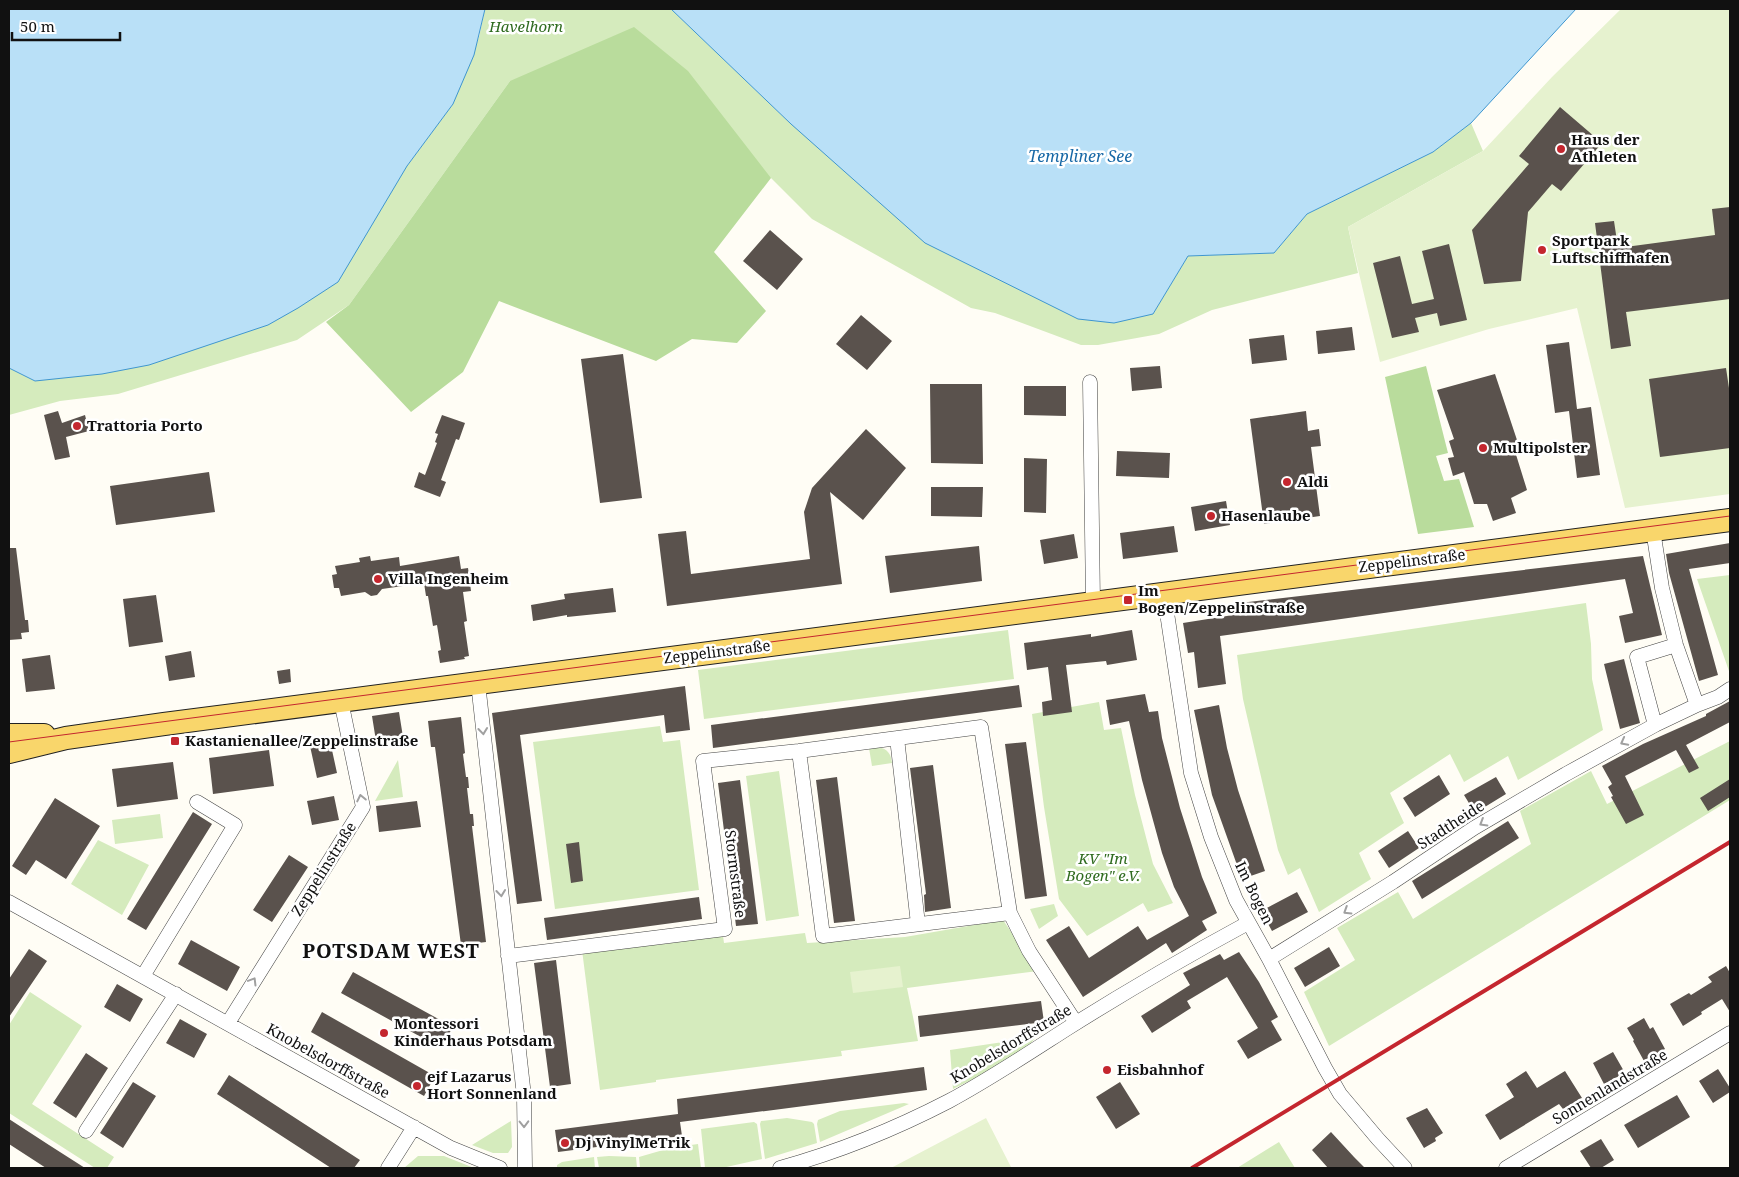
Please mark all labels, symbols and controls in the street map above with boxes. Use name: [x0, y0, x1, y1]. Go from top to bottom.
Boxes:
scale bar: [12, 10, 120, 42]
text: 50 m: [20, 16, 55, 36]
park label: Havelhorn: [488, 16, 563, 36]
place label: Haus der Athleten: [1571, 129, 1640, 166]
marker: Haus der Athleten: [1555, 143, 1567, 155]
water label: Templiner See: [1028, 145, 1132, 167]
place label: Sportpark Luftschiffhafen: [1552, 230, 1670, 267]
marker: Sportpark Luftschiffhafen: [1536, 244, 1548, 256]
place label: Trattoria Porto: [87, 415, 203, 435]
marker: Trattoria Porto: [71, 420, 83, 432]
place label: Multipolster: [1493, 437, 1588, 457]
marker: Multipolster: [1477, 442, 1489, 454]
place label: Aldi: [1297, 471, 1329, 491]
marker: Aldi: [1281, 476, 1293, 488]
place label: Hasenlaube: [1221, 505, 1311, 525]
marker: Hasenlaube: [1205, 510, 1217, 522]
street label: Zeppelinstraße: [1357, 544, 1466, 576]
place label: Villa Ingenheim: [388, 568, 509, 588]
marker: Villa Ingenheim: [372, 573, 384, 585]
place label: Im Bogen/Zeppelinstraße: [1138, 580, 1305, 617]
marker: Im Bogen/Zeppelinstraße: [1122, 594, 1134, 606]
street label: Zeppelinstraße: [662, 635, 771, 667]
one-way arrow: [477, 728, 488, 736]
place label: Kastanienallee/Zeppelinstraße: [185, 730, 418, 750]
marker: Kastanienallee/Zeppelinstraße: [169, 735, 181, 747]
one-way arrow: [1620, 736, 1629, 746]
one-way arrow: [356, 793, 367, 802]
street label: Stadtheide: [1413, 795, 1488, 853]
one-way arrow: [1480, 816, 1489, 826]
street label: Zeppelinstraße: [286, 818, 360, 919]
street label: Stormstraße: [721, 829, 751, 919]
park label: KV "Im Bogen" e.V.: [1065, 848, 1140, 885]
street label: Im Bogen: [1231, 858, 1279, 928]
one-way arrow: [495, 889, 506, 897]
one-way arrow: [1343, 905, 1352, 914]
district label: POTSDAM WEST: [302, 937, 480, 964]
one-way arrow: [247, 978, 256, 987]
street label: Knobelsdorffstraße: [946, 999, 1075, 1087]
place label: Montessori Kinderhaus Potsdam: [394, 1013, 552, 1050]
street label: Knobelsdorffstraße: [263, 1018, 394, 1102]
marker: Montessori Kinderhaus Potsdam: [378, 1027, 390, 1039]
street label: Sonnenlandstraße: [1548, 1044, 1671, 1128]
place label: Eisbahnhof: [1117, 1059, 1205, 1079]
marker: Eisbahnhof: [1101, 1064, 1113, 1076]
place label: ejf Lazarus Hort Sonnenland: [427, 1066, 557, 1103]
marker: ejf Lazarus Hort Sonnenland: [411, 1080, 423, 1092]
one-way arrow: [519, 1120, 529, 1128]
place label: Dj VinylMeTrik: [575, 1132, 691, 1152]
marker: Dj VinylMeTrik: [559, 1137, 571, 1149]

